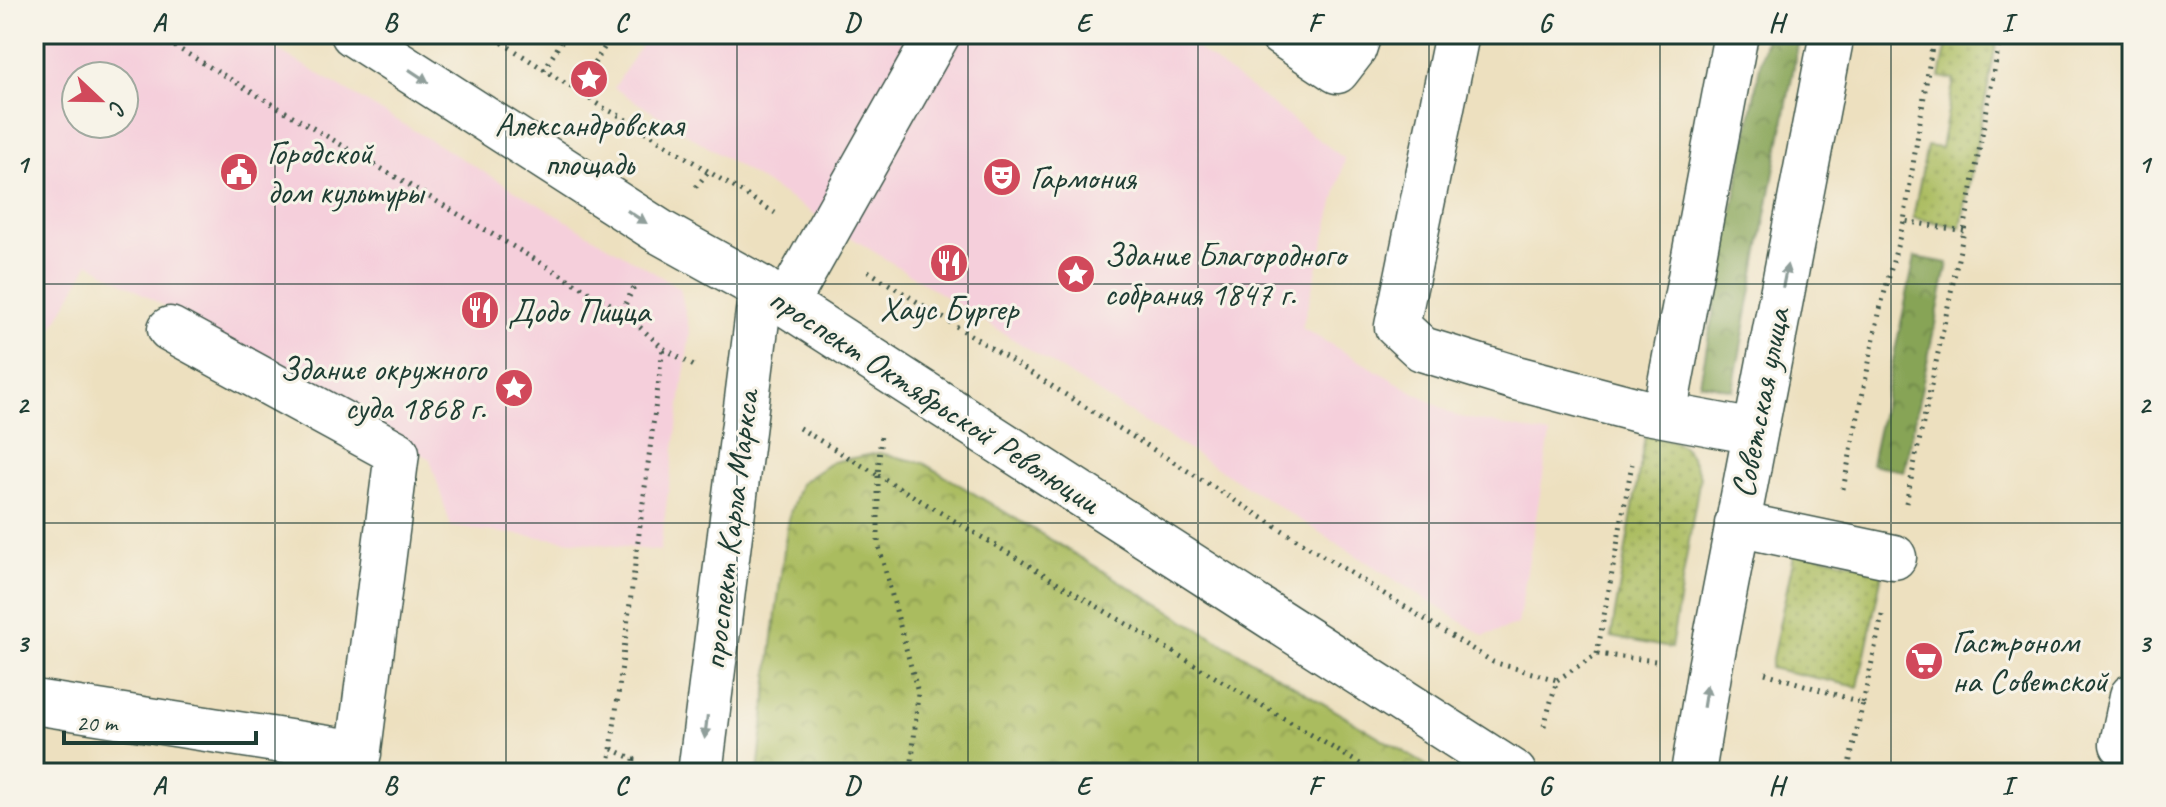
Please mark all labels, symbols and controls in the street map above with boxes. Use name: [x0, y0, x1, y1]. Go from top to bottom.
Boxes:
text: A: [152, 6, 167, 39]
text: B: [383, 6, 399, 39]
text: C: [615, 6, 631, 39]
text: D: [844, 6, 862, 39]
text: E: [1076, 6, 1094, 39]
text: F: [1308, 6, 1326, 39]
text: G: [1539, 6, 1555, 39]
text: H: [1769, 6, 1789, 39]
text: I: [2002, 6, 2019, 39]
place icon: Александровская площадь: [568, 58, 610, 100]
north arrow: [60, 60, 140, 140]
one-way arrow: [408, 68, 430, 82]
text: С: [101, 97, 133, 120]
place label: Александровская площадь: [495, 103, 686, 185]
place label: Городской дом культуры: [267, 131, 426, 213]
text: 1: [16, 148, 31, 181]
text: 1: [2138, 148, 2153, 181]
public building icon: Городской дом культуры: [218, 151, 260, 193]
theatre icon: Гармония: [981, 156, 1023, 198]
place label: Гармония: [1030, 156, 1138, 199]
one-way arrow: [627, 209, 648, 224]
place label: Здание Благородного собрания 1847 г.: [1104, 233, 1350, 315]
restaurant icon: Хаус Бургер: [928, 242, 970, 284]
place icon: Здание Благородного собрания 1847 г.: [1055, 253, 1097, 295]
one-way arrow: [1779, 263, 1792, 288]
street label: проспект Октябрьской Революции: [761, 277, 1111, 524]
place label: Хаус Бургер: [880, 287, 1021, 330]
restaurant icon: Додо Пицца: [459, 289, 501, 331]
place label: Додо Пицца: [508, 289, 652, 332]
street label: Советская улица: [1721, 303, 1800, 501]
place label: Здание окружного суда 1868 г.: [279, 347, 488, 429]
place icon: Здание окружного суда 1868 г.: [493, 367, 535, 409]
street label: проспект Карла Маркса: [692, 385, 769, 672]
text: 2: [16, 388, 30, 421]
text: 2: [2138, 388, 2152, 421]
place label: Гастроном на Советской: [1952, 620, 2110, 702]
text: 3: [16, 627, 30, 660]
text: 3: [2138, 627, 2152, 660]
supermarket icon: Гастроном на Советской: [1903, 640, 1945, 682]
one-way arrow: [1699, 683, 1712, 708]
scale bar: [64, 695, 256, 745]
text: 20 m: [76, 708, 119, 738]
one-way arrow: [699, 714, 712, 739]
text: A: [152, 769, 167, 802]
text: B: [383, 769, 399, 802]
text: C: [615, 769, 631, 802]
text: D: [844, 769, 862, 802]
text: E: [1076, 769, 1094, 802]
text: F: [1308, 769, 1326, 802]
text: G: [1539, 769, 1555, 802]
text: H: [1769, 769, 1789, 802]
text: I: [2002, 769, 2019, 802]

